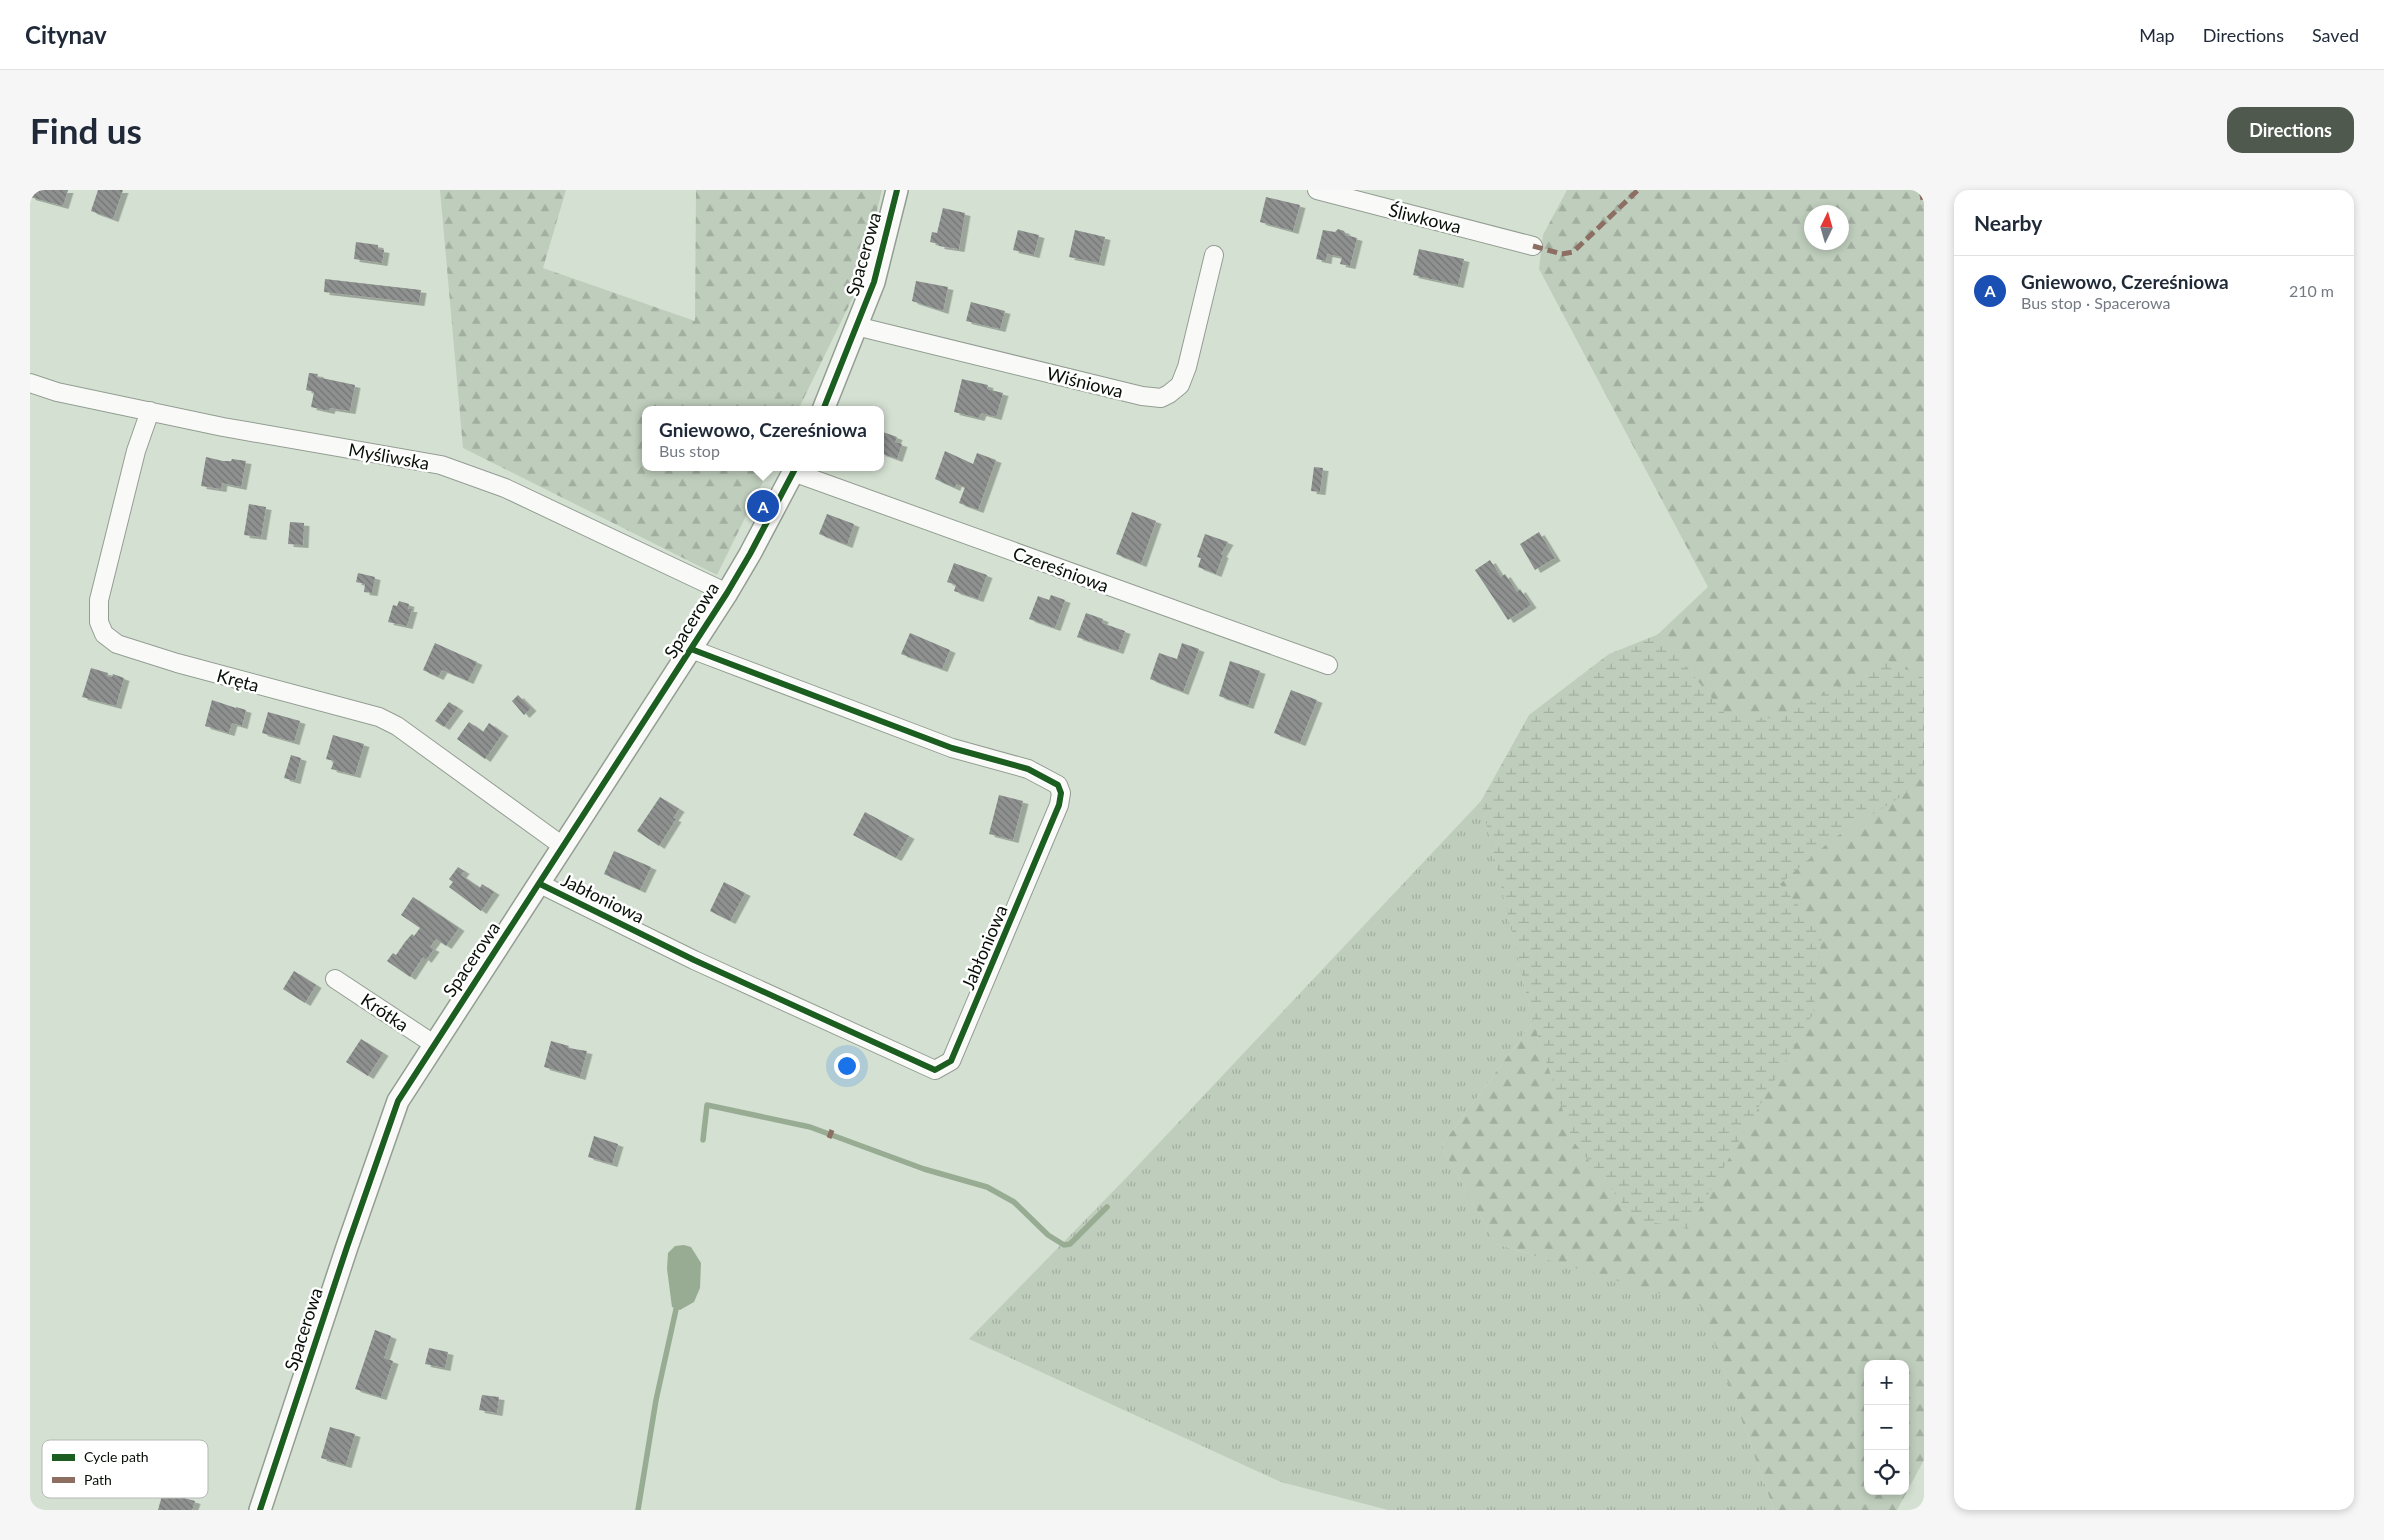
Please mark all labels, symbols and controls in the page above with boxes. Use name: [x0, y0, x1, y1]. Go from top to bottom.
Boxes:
text: Citynav: [25, 20, 107, 49]
text: Map: [2139, 24, 2175, 46]
text: Directions: [2203, 24, 2284, 46]
text: Saved: [2312, 24, 2359, 46]
button: Directions: [2227, 107, 2354, 153]
text: Find us: [30, 109, 142, 151]
street label: Śliwkowa: [1386, 198, 1464, 238]
north arrow: [1804, 205, 1849, 250]
street label: Spacerowa: [841, 210, 885, 298]
text: Nearby: [1974, 210, 2042, 235]
text: Gniewowo, Czereśniowa: [2021, 270, 2229, 293]
text: A: [1984, 281, 1996, 300]
text: 210 m: [2289, 281, 2334, 300]
text: Bus stop · Spacerowa: [2021, 293, 2170, 312]
street label: Wiśniowa: [1044, 362, 1126, 402]
popup: [642, 406, 884, 471]
text: Gniewowo, Czereśniowa: [659, 418, 867, 441]
street label: Myśliwska: [347, 438, 431, 474]
text: Bus stop: [659, 441, 720, 460]
pin: A: [747, 487, 779, 525]
street label: Czereśniowa: [1010, 541, 1112, 597]
street label: Spacerowa: [659, 578, 723, 662]
street label: Kręta: [214, 664, 262, 696]
street label: Jabłoniowa: [558, 869, 648, 927]
street label: Jabłoniowa: [956, 902, 1012, 992]
street label: Spacerowa: [438, 917, 504, 1001]
street label: Krótka: [357, 988, 413, 1036]
your location: [834, 1053, 860, 1079]
street label: Spacerowa: [279, 1285, 327, 1373]
map controls: [1864, 1360, 1909, 1495]
button: +: [1864, 1360, 1909, 1405]
button: −: [1864, 1405, 1909, 1450]
legend: [42, 1440, 208, 1498]
text: Cycle path: [84, 1448, 149, 1465]
button: locate: [1864, 1450, 1909, 1495]
text: Path: [84, 1471, 112, 1488]

